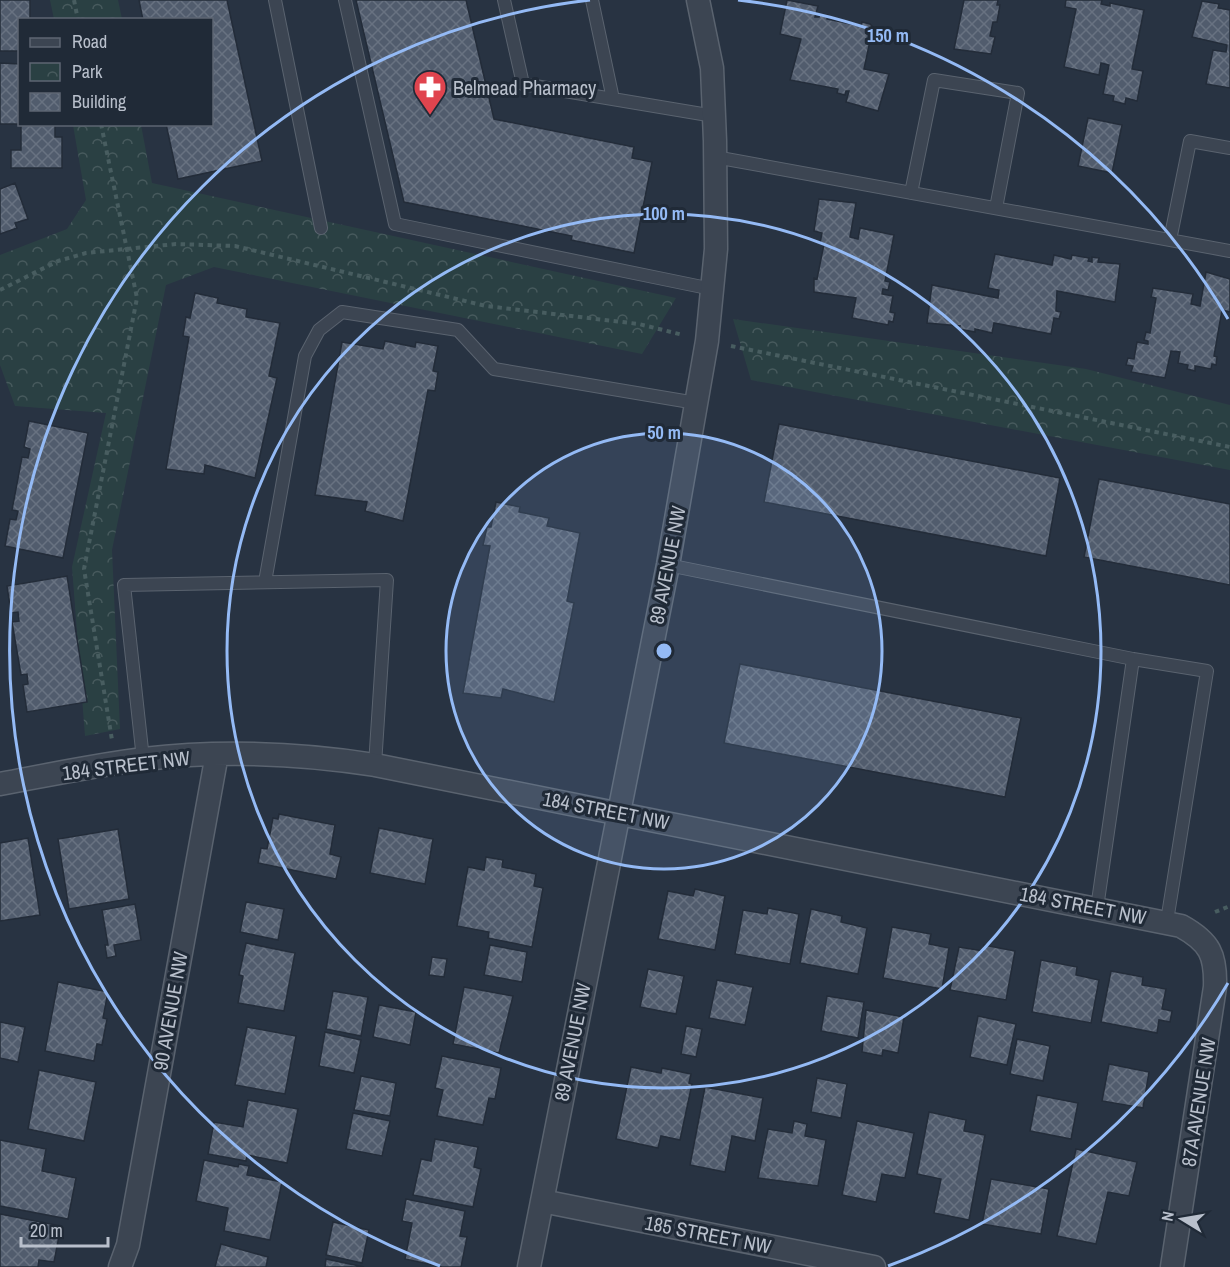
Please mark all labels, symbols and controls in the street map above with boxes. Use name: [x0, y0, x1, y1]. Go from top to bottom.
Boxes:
legend: [18, 18, 213, 126]
text: 150 m: [867, 23, 909, 48]
text: Road: [72, 29, 107, 54]
text: Park: [72, 59, 103, 84]
pharmacy icon: Belmead Pharmacy: [412, 69, 448, 116]
place label: Belmead Pharmacy: [453, 74, 597, 101]
text: Building: [72, 89, 127, 114]
text: 100 m: [643, 201, 685, 226]
text: 50 m: [647, 420, 681, 445]
street label: 89 AVENUE NW: [642, 503, 692, 626]
centre of rings: [654, 641, 674, 661]
street label: 184 STREET NW: [61, 744, 192, 786]
street label: 184 STREET NW: [540, 785, 672, 836]
street label: 184 STREET NW: [1017, 880, 1149, 931]
street label: 90 AVENUE NW: [146, 949, 194, 1072]
street label: 89 AVENUE NW: [547, 980, 597, 1103]
street label: 87A AVENUE NW: [1174, 1035, 1222, 1168]
north arrow: [1152, 1189, 1212, 1249]
street label: 185 STREET NW: [642, 1209, 774, 1260]
text: N: [1156, 1209, 1179, 1223]
scale bar: [21, 1210, 108, 1248]
text: 20 m: [30, 1218, 63, 1243]

